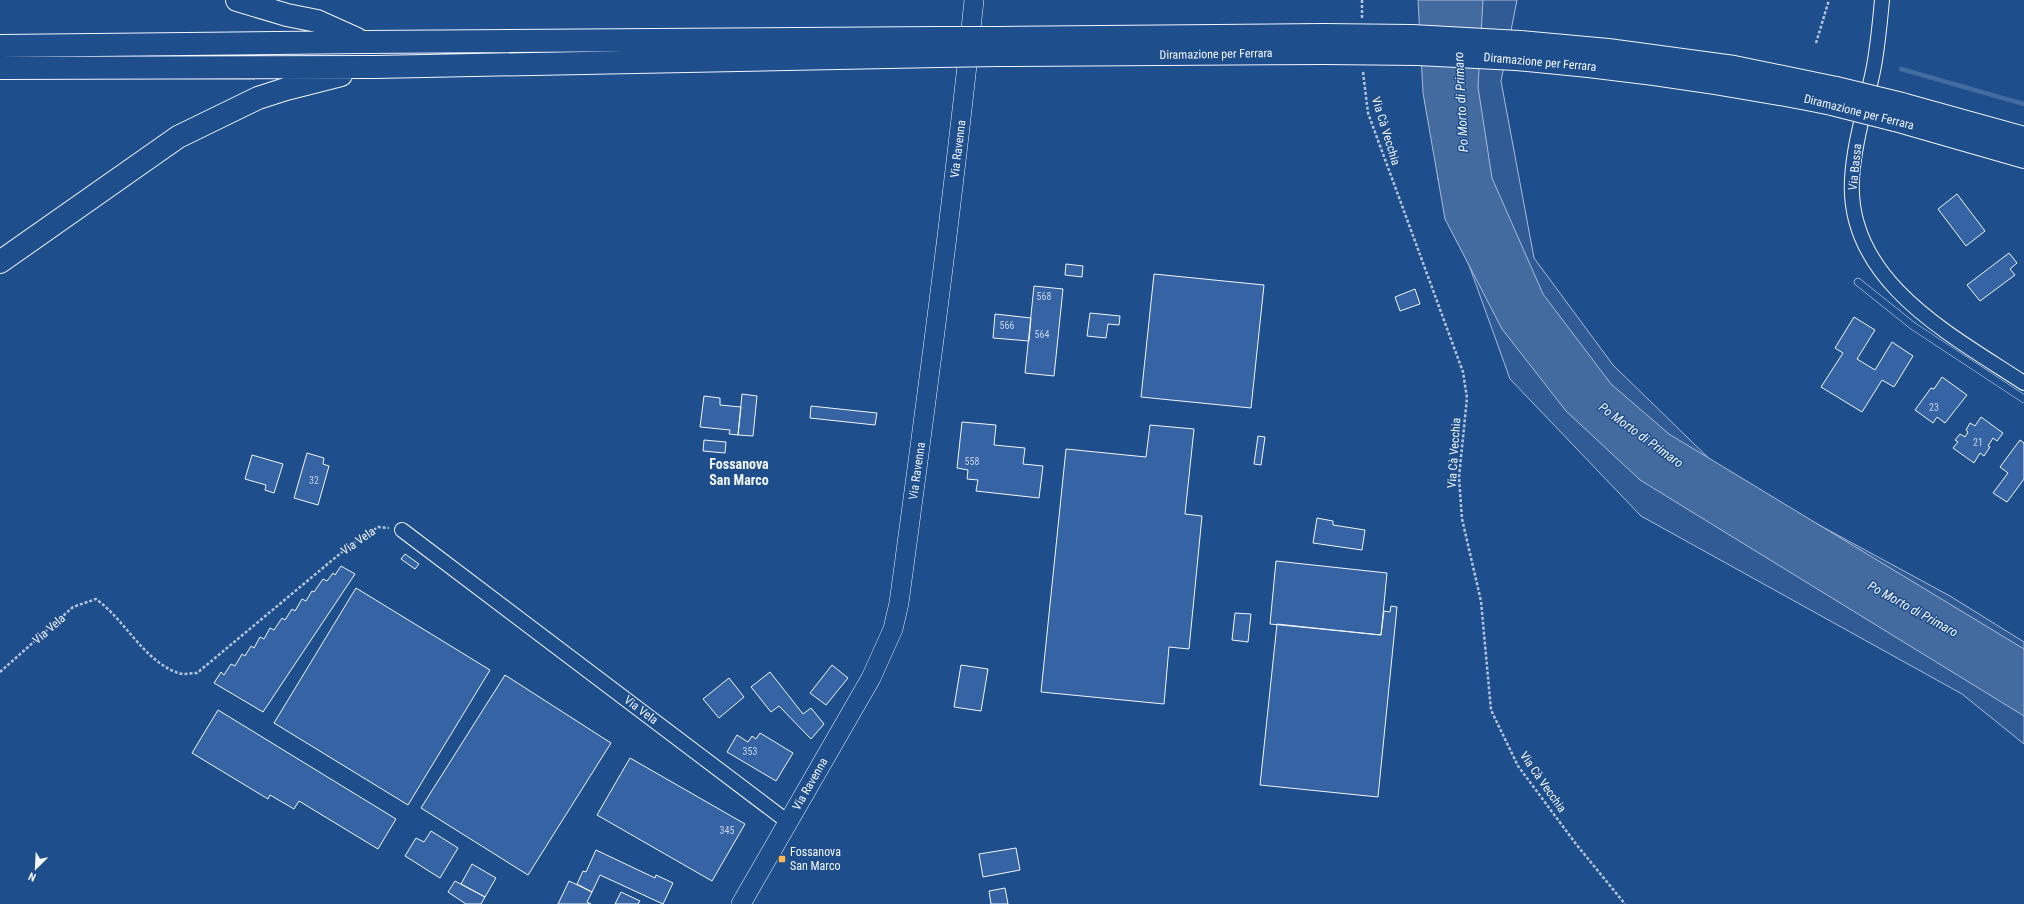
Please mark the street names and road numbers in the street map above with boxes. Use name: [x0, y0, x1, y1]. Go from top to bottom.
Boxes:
street label: Diramazione per Ferrara: [1159, 46, 1273, 62]
street label: Diramazione per Ferrara: [1483, 50, 1597, 74]
street label: Diramazione per Ferrara: [1802, 92, 1916, 133]
street label: Via Cà Vecchia: [1369, 95, 1403, 167]
street label: Via Ravenna: [948, 119, 969, 179]
street label: Via Bassa: [1846, 143, 1864, 191]
street label: Via Cà Vecchia: [1445, 417, 1463, 489]
street label: Via Ravenna: [906, 441, 928, 501]
street label: Via Vela: [338, 524, 378, 558]
street label: Via Vela: [30, 611, 68, 647]
street label: Via Vela: [621, 693, 661, 727]
street label: Via Cà Vecchia: [1517, 749, 1569, 815]
street label: Via Ravenna: [789, 755, 831, 813]

